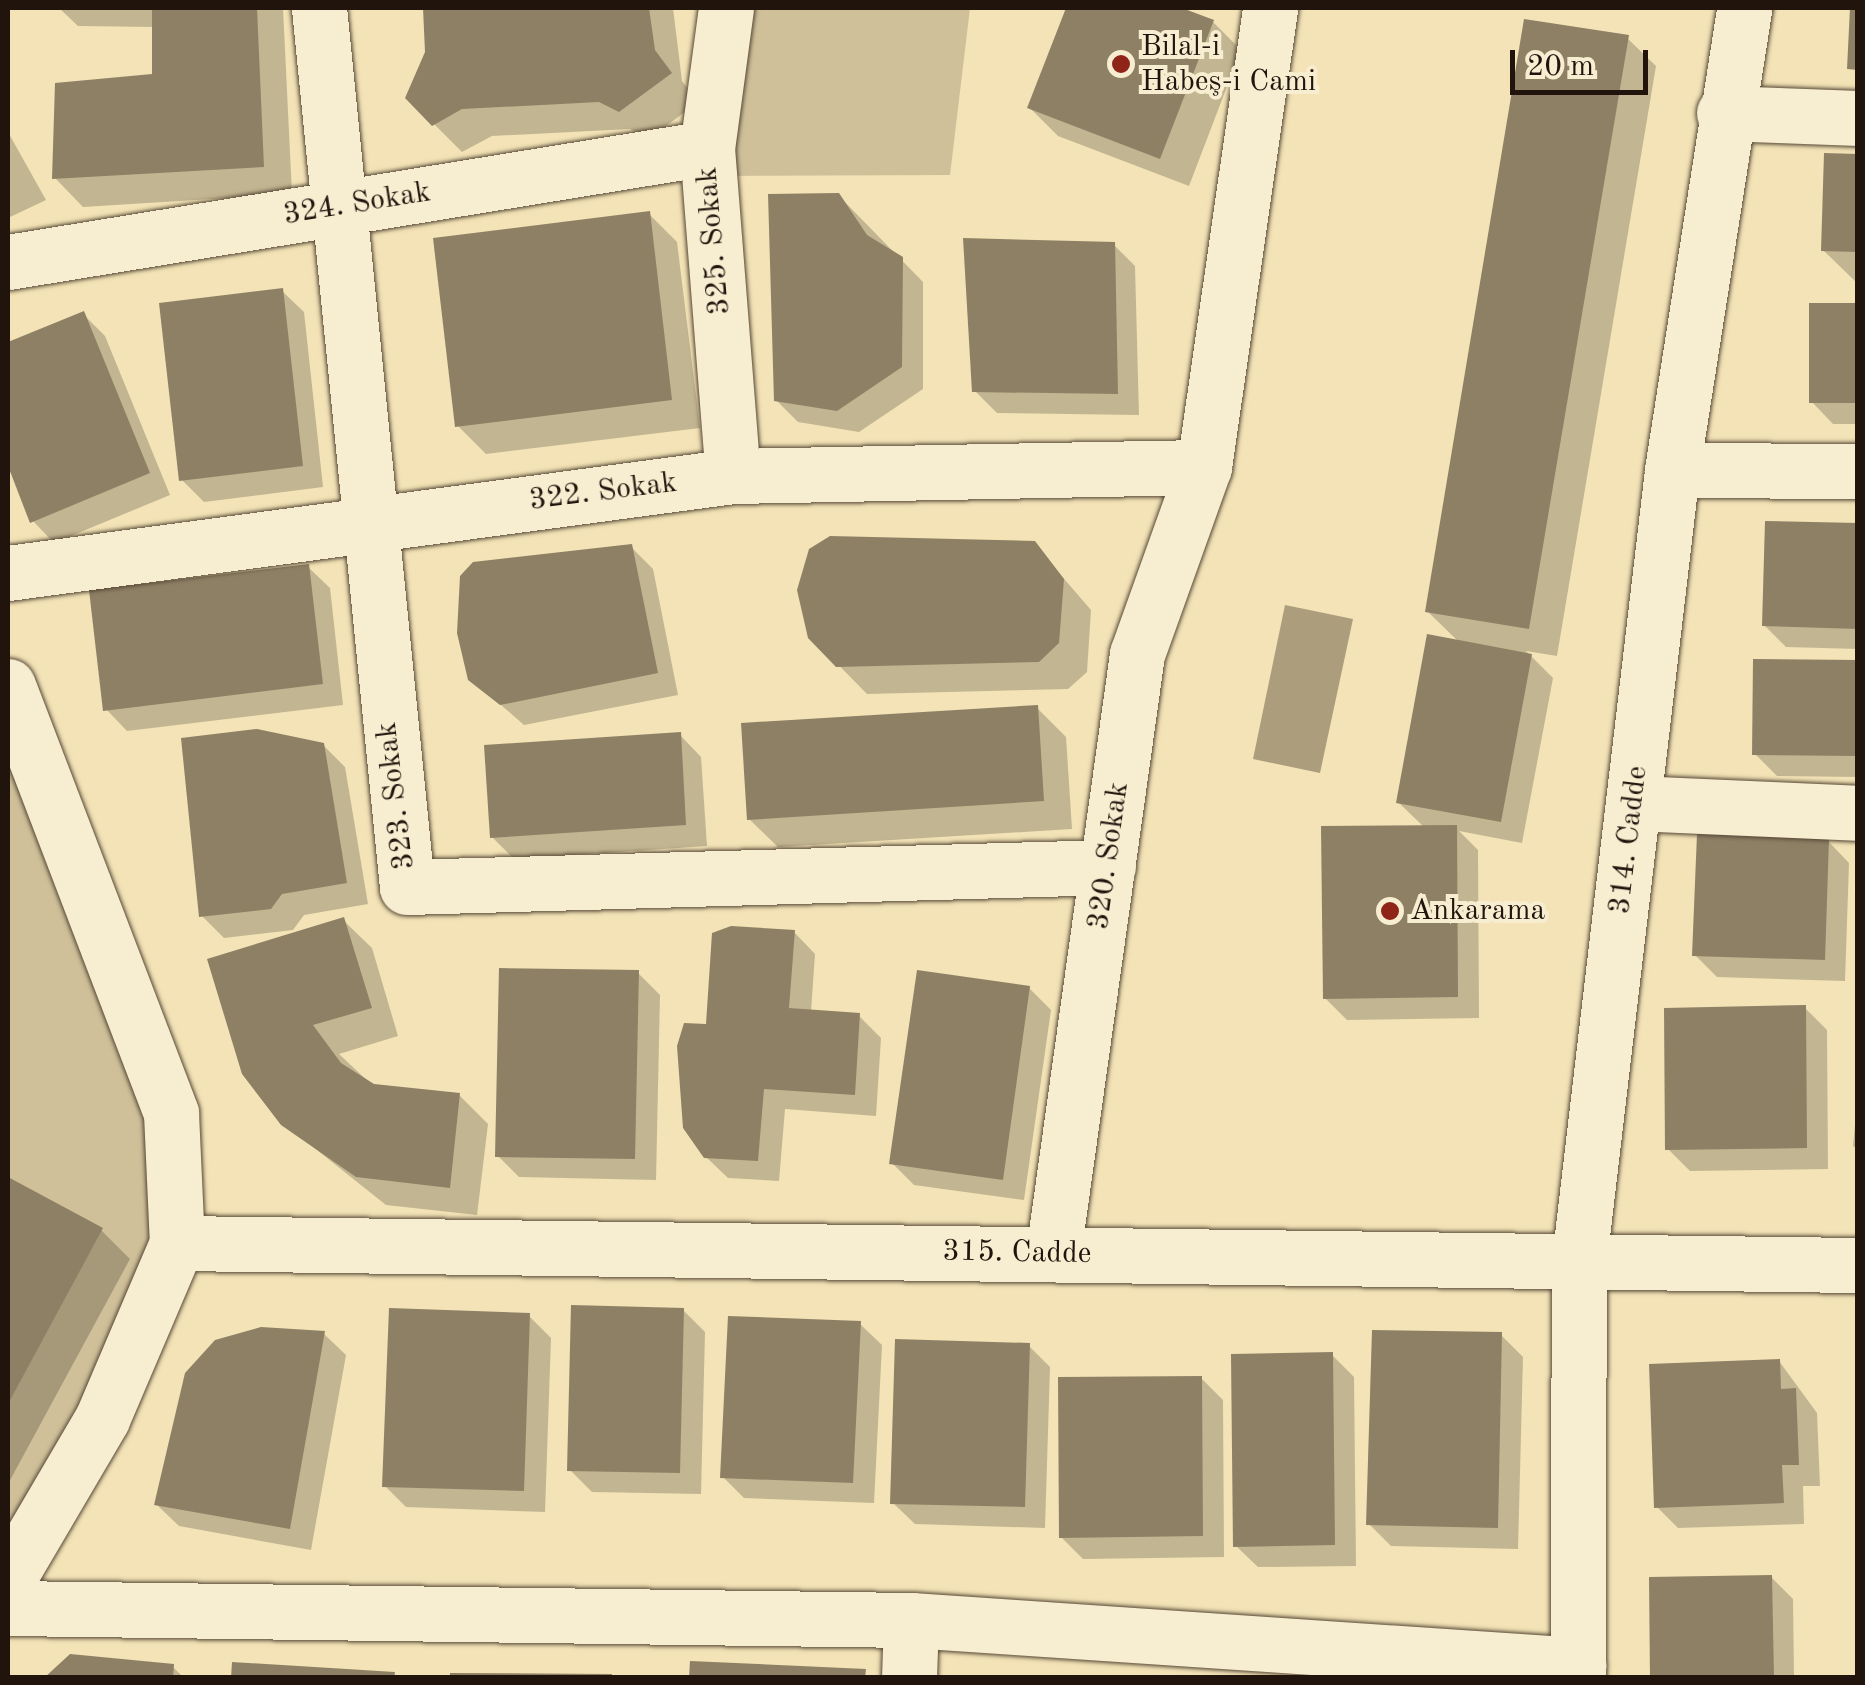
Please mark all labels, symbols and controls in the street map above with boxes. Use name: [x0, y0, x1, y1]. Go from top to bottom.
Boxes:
place label: Bilal-i Habeş-i Cami: [1141, 29, 1316, 100]
scale bar: [1515, 30, 1652, 92]
text: 20 m: [1527, 52, 1594, 82]
marker: Bilal-i Habeş-i Cami: [1110, 53, 1132, 75]
street label: 325. Sokak: [690, 165, 738, 317]
street label: 324. Sokak: [281, 175, 433, 233]
street label: 322. Sokak: [527, 465, 679, 519]
street label: 323. Sokak: [369, 720, 423, 872]
street label: 314. Cadde: [1602, 764, 1656, 916]
street label: 320. Sokak: [1081, 780, 1137, 932]
place label: Ankarama: [1410, 893, 1545, 929]
marker: Ankarama: [1379, 900, 1401, 922]
street label: 315. Cadde: [942, 1234, 1092, 1272]

